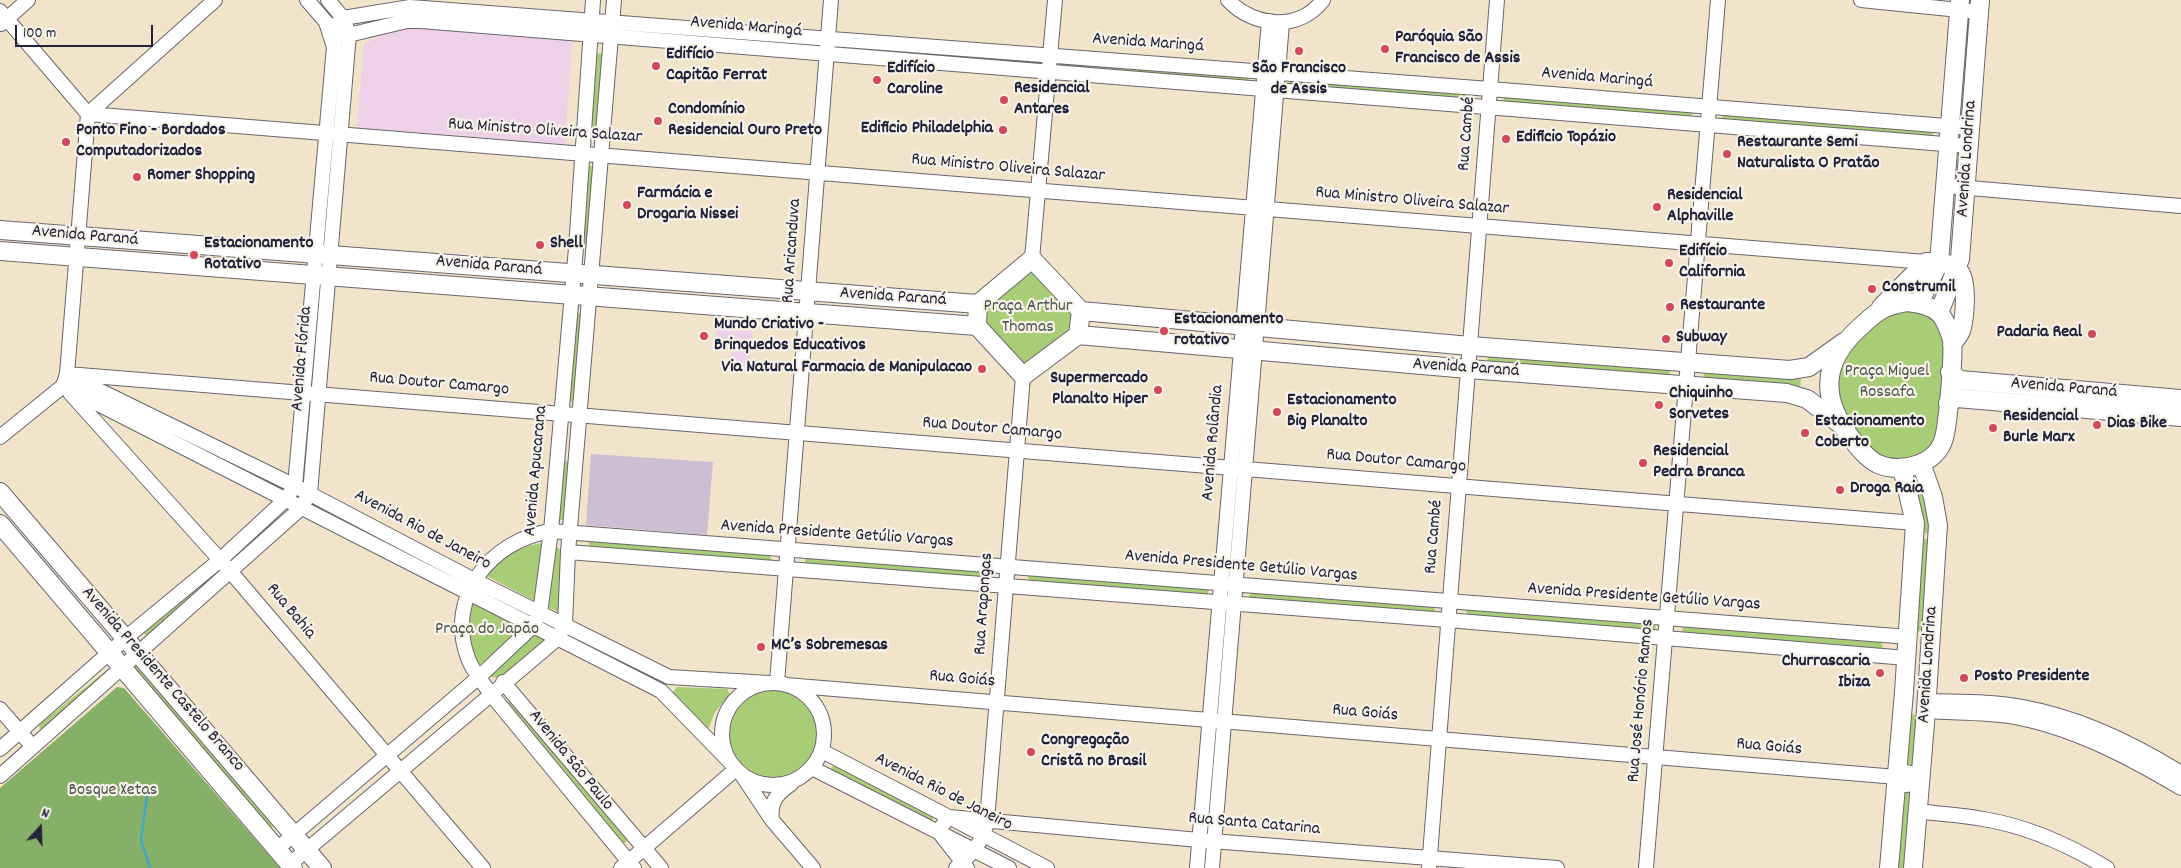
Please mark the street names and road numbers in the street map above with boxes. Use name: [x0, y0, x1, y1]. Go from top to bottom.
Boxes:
street label: Avenida Maringá: [689, 12, 803, 44]
street label: Avenida Maringá: [1091, 29, 1205, 59]
street label: Avenida Maringá: [1540, 63, 1654, 95]
street label: Rua Cambé: [1455, 96, 1481, 172]
street label: Avenida Londrina: [1953, 100, 1983, 218]
street label: Rua Ministro Oliveira Salazar: [447, 114, 643, 150]
street label: Rua Ministro Oliveira Salazar: [910, 150, 1106, 188]
street label: Rua Ministro Oliveira Salazar: [1314, 183, 1510, 221]
street label: Rua Aricanduva: [779, 198, 807, 304]
street label: Avenida Paraná: [31, 222, 139, 252]
street label: Avenida Paraná: [435, 252, 543, 282]
street label: Avenida Paraná: [839, 283, 947, 313]
street label: Avenida Flórida: [288, 306, 318, 412]
street label: Avenida Paraná: [1412, 354, 1520, 384]
street label: Rua Doutor Camargo: [368, 368, 510, 402]
street label: Avenida Paraná: [2010, 374, 2118, 404]
street label: Avenida Rolândia: [1198, 384, 1230, 502]
street label: Avenida Apucarana: [521, 405, 553, 537]
street label: Rua Doutor Camargo: [921, 413, 1063, 447]
street label: Rua Doutor Camargo: [1325, 445, 1467, 479]
street label: Avenida Rio de Janeiro: [350, 486, 494, 576]
street label: Rua Cambé: [1421, 499, 1449, 575]
street label: Avenida Presidente Getúlio Vargas: [720, 516, 954, 554]
street label: Avenida Presidente Getúlio Vargas: [1124, 546, 1358, 588]
street label: Rua Arapongas: [971, 552, 999, 656]
street label: Avenida Presidente Getúlio Vargas: [1527, 579, 1761, 617]
street label: Rua Bahia: [261, 580, 319, 644]
street label: Avenida Presidente Castelo Branco: [76, 583, 248, 777]
street label: Avenida Londrina: [1914, 606, 1944, 724]
street label: Rua José Honório Ramos: [1624, 618, 1660, 784]
street label: Rua Goiás: [928, 666, 996, 694]
street label: Rua Goiás: [1331, 700, 1399, 728]
street label: Avenida São Paulo: [523, 706, 617, 816]
street label: Rua Goiás: [1735, 734, 1803, 762]
street label: Avenida Rio de Janeiro: [870, 749, 1016, 837]
street label: Rua Santa Catarina: [1187, 808, 1321, 842]

